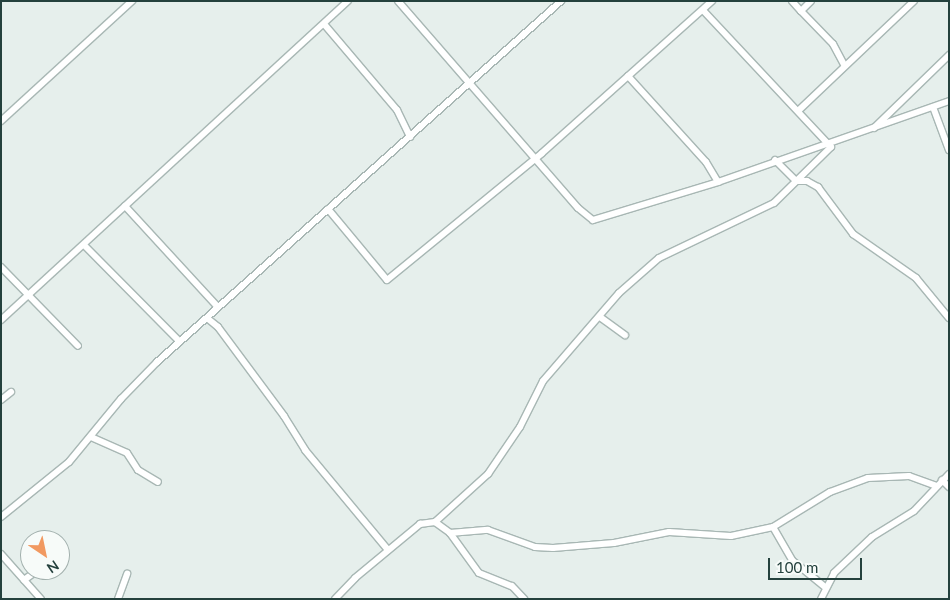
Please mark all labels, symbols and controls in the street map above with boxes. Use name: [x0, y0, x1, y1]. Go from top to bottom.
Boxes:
north arrow: [20, 530, 70, 580]
scale bar: [770, 548, 864, 580]
text: N: [44, 557, 62, 577]
text: 100 m: [776, 558, 818, 576]

